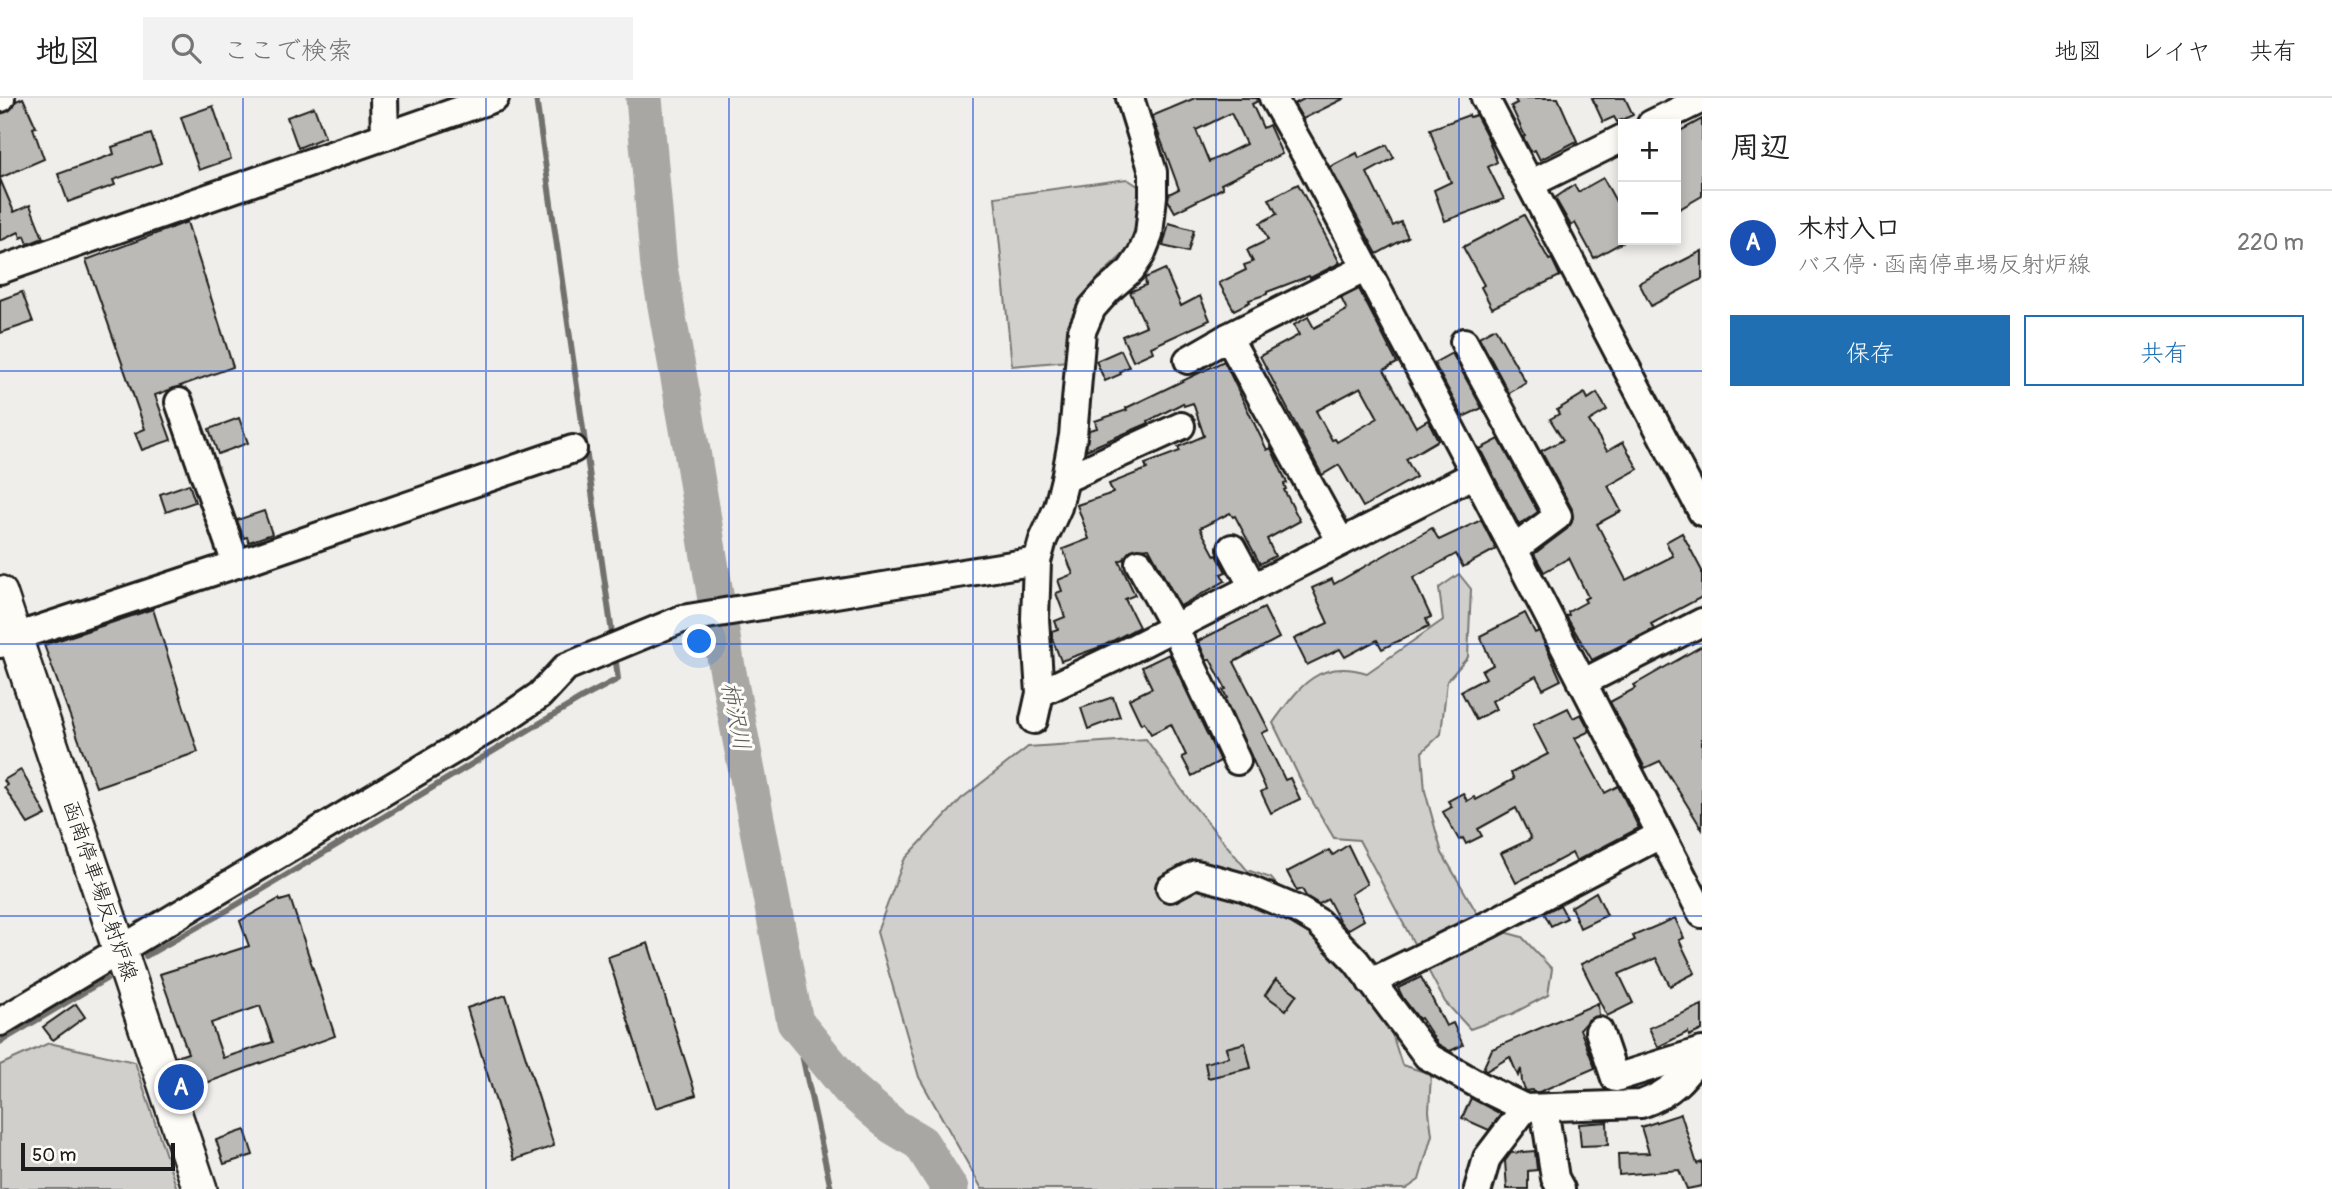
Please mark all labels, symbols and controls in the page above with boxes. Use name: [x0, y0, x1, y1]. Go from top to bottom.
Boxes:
search box: [143, 17, 633, 80]
icon: search: [167, 29, 205, 67]
text: 地図: [35, 31, 101, 72]
text: ここで検索: [223, 35, 353, 67]
text: 地図: [2054, 37, 2102, 66]
text: レイヤ: [2140, 37, 2211, 66]
text: 共有: [2249, 37, 2297, 66]
map controls: [1618, 119, 1681, 245]
button: +: [1618, 119, 1681, 182]
text: 周辺: [1730, 129, 1790, 166]
button: −: [1618, 182, 1681, 245]
text: 木村入口: [1797, 213, 1901, 245]
text: A: [1746, 228, 1760, 257]
text: 220 m: [2237, 228, 2304, 257]
text: バス停 · 函南停車場反射炉線: [1797, 250, 2090, 279]
button: 保存: [1730, 315, 2010, 386]
button: 共有: [2024, 315, 2304, 386]
your location: [682, 624, 716, 658]
water label: 柿沢川: [715, 679, 757, 753]
street label: 函南停車場反射炉線: [56, 797, 144, 985]
pin: A: [158, 1061, 204, 1113]
scale bar: [21, 1140, 175, 1172]
text: 50 m: [32, 1143, 76, 1167]

